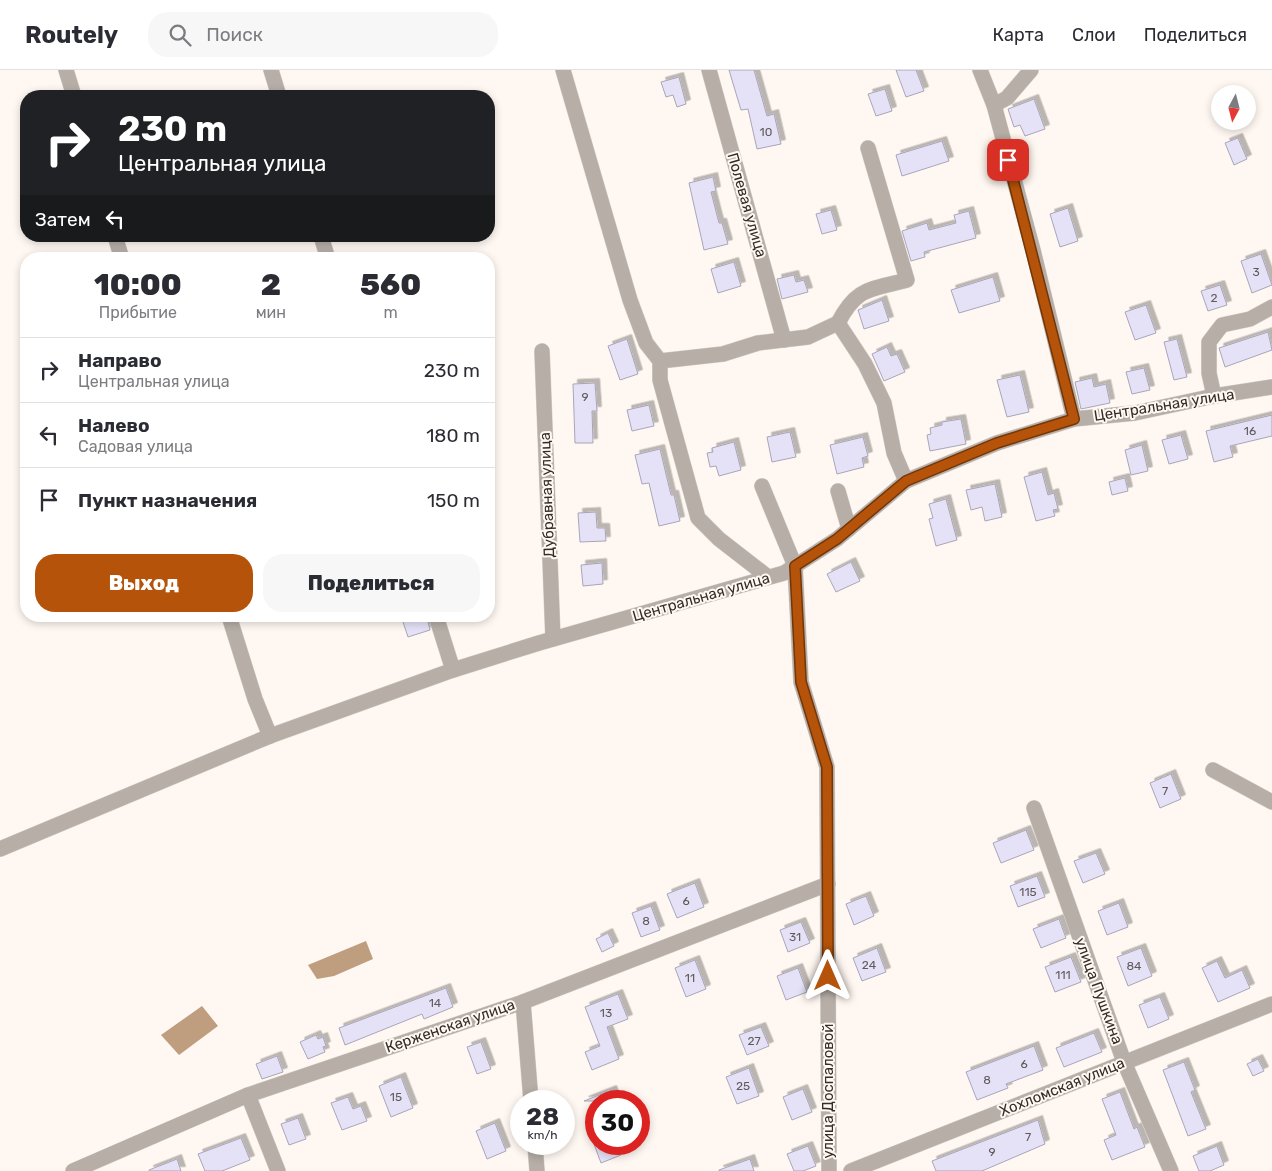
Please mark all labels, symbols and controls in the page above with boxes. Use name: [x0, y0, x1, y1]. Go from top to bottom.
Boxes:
search box: [148, 12, 498, 57]
text: Routely: [25, 21, 118, 49]
icon: search: [166, 21, 194, 49]
text: Поиск: [206, 23, 263, 46]
text: Карта: [993, 24, 1044, 46]
text: Слои: [1072, 24, 1116, 46]
text: Поделиться: [1144, 24, 1247, 46]
north arrow: [1211, 85, 1256, 130]
map controls: [1211, 85, 1256, 130]
text: 230 m: [118, 108, 227, 150]
icon: right: [35, 110, 100, 175]
house number: 10: [760, 125, 772, 139]
pin: [987, 139, 1029, 181]
icon: arrive: [994, 146, 1022, 174]
text: Центральная улица: [118, 150, 326, 177]
street label: Полевая улица: [723, 151, 771, 259]
icon: left: [101, 205, 129, 233]
text: Затем: [35, 208, 91, 231]
house number: 3: [1252, 265, 1260, 279]
text: 10:00: [94, 267, 182, 303]
text: 2: [261, 267, 281, 303]
text: 560: [360, 267, 421, 303]
house number: 2: [1210, 291, 1218, 305]
text: Прибытие: [99, 303, 177, 322]
text: мин: [256, 303, 286, 322]
text: m: [383, 303, 398, 322]
text: Направо: [78, 349, 162, 372]
icon: right: [35, 356, 63, 384]
text: 230 m: [424, 359, 480, 382]
text: Центральная улица: [78, 372, 229, 391]
street label: Центральная улица: [1092, 385, 1236, 425]
house number: 9: [581, 390, 589, 404]
text: Налево: [78, 414, 150, 437]
icon: left: [35, 421, 63, 449]
text: 180 m: [426, 424, 480, 447]
house number: 16: [1244, 424, 1256, 438]
street label: Дубравная улица: [536, 432, 558, 558]
text: Садовая улица: [78, 437, 193, 456]
icon: arrive: [35, 486, 63, 514]
text: Пункт назначения: [78, 489, 257, 512]
text: 150 m: [427, 489, 480, 512]
button: Выход: [35, 554, 253, 612]
button: Поделиться: [263, 554, 480, 612]
street label: Центральная улица: [630, 569, 772, 625]
house number: 7: [1162, 784, 1168, 798]
house number: 115: [1019, 885, 1037, 899]
house number: 6: [682, 894, 690, 908]
house number: 8: [642, 914, 650, 928]
house number: 31: [789, 930, 801, 944]
street label: улица Пушкина: [1071, 935, 1127, 1047]
position arrow: [801, 949, 853, 1001]
house number: 24: [862, 958, 877, 972]
house number: 84: [1126, 959, 1142, 973]
house number: 111: [1055, 968, 1071, 982]
house number: 11: [685, 971, 695, 985]
street label: Керженская улица: [383, 995, 517, 1057]
house number: 14: [429, 996, 442, 1010]
house number: 13: [600, 1006, 612, 1020]
street label: улица Доспаловой: [819, 1024, 837, 1158]
house number: 27: [747, 1034, 761, 1048]
street label: Хохломская улица: [997, 1054, 1127, 1120]
house number: 6: [1020, 1057, 1028, 1071]
house number: 8: [983, 1073, 991, 1087]
house number: 25: [736, 1079, 750, 1093]
house number: 15: [390, 1090, 402, 1104]
speed limit sign: 30: [585, 1090, 650, 1155]
text: 28: [526, 1102, 559, 1131]
text: km/h: [528, 1128, 557, 1142]
house number: 7: [1025, 1130, 1031, 1144]
house number: 9: [988, 1145, 996, 1159]

